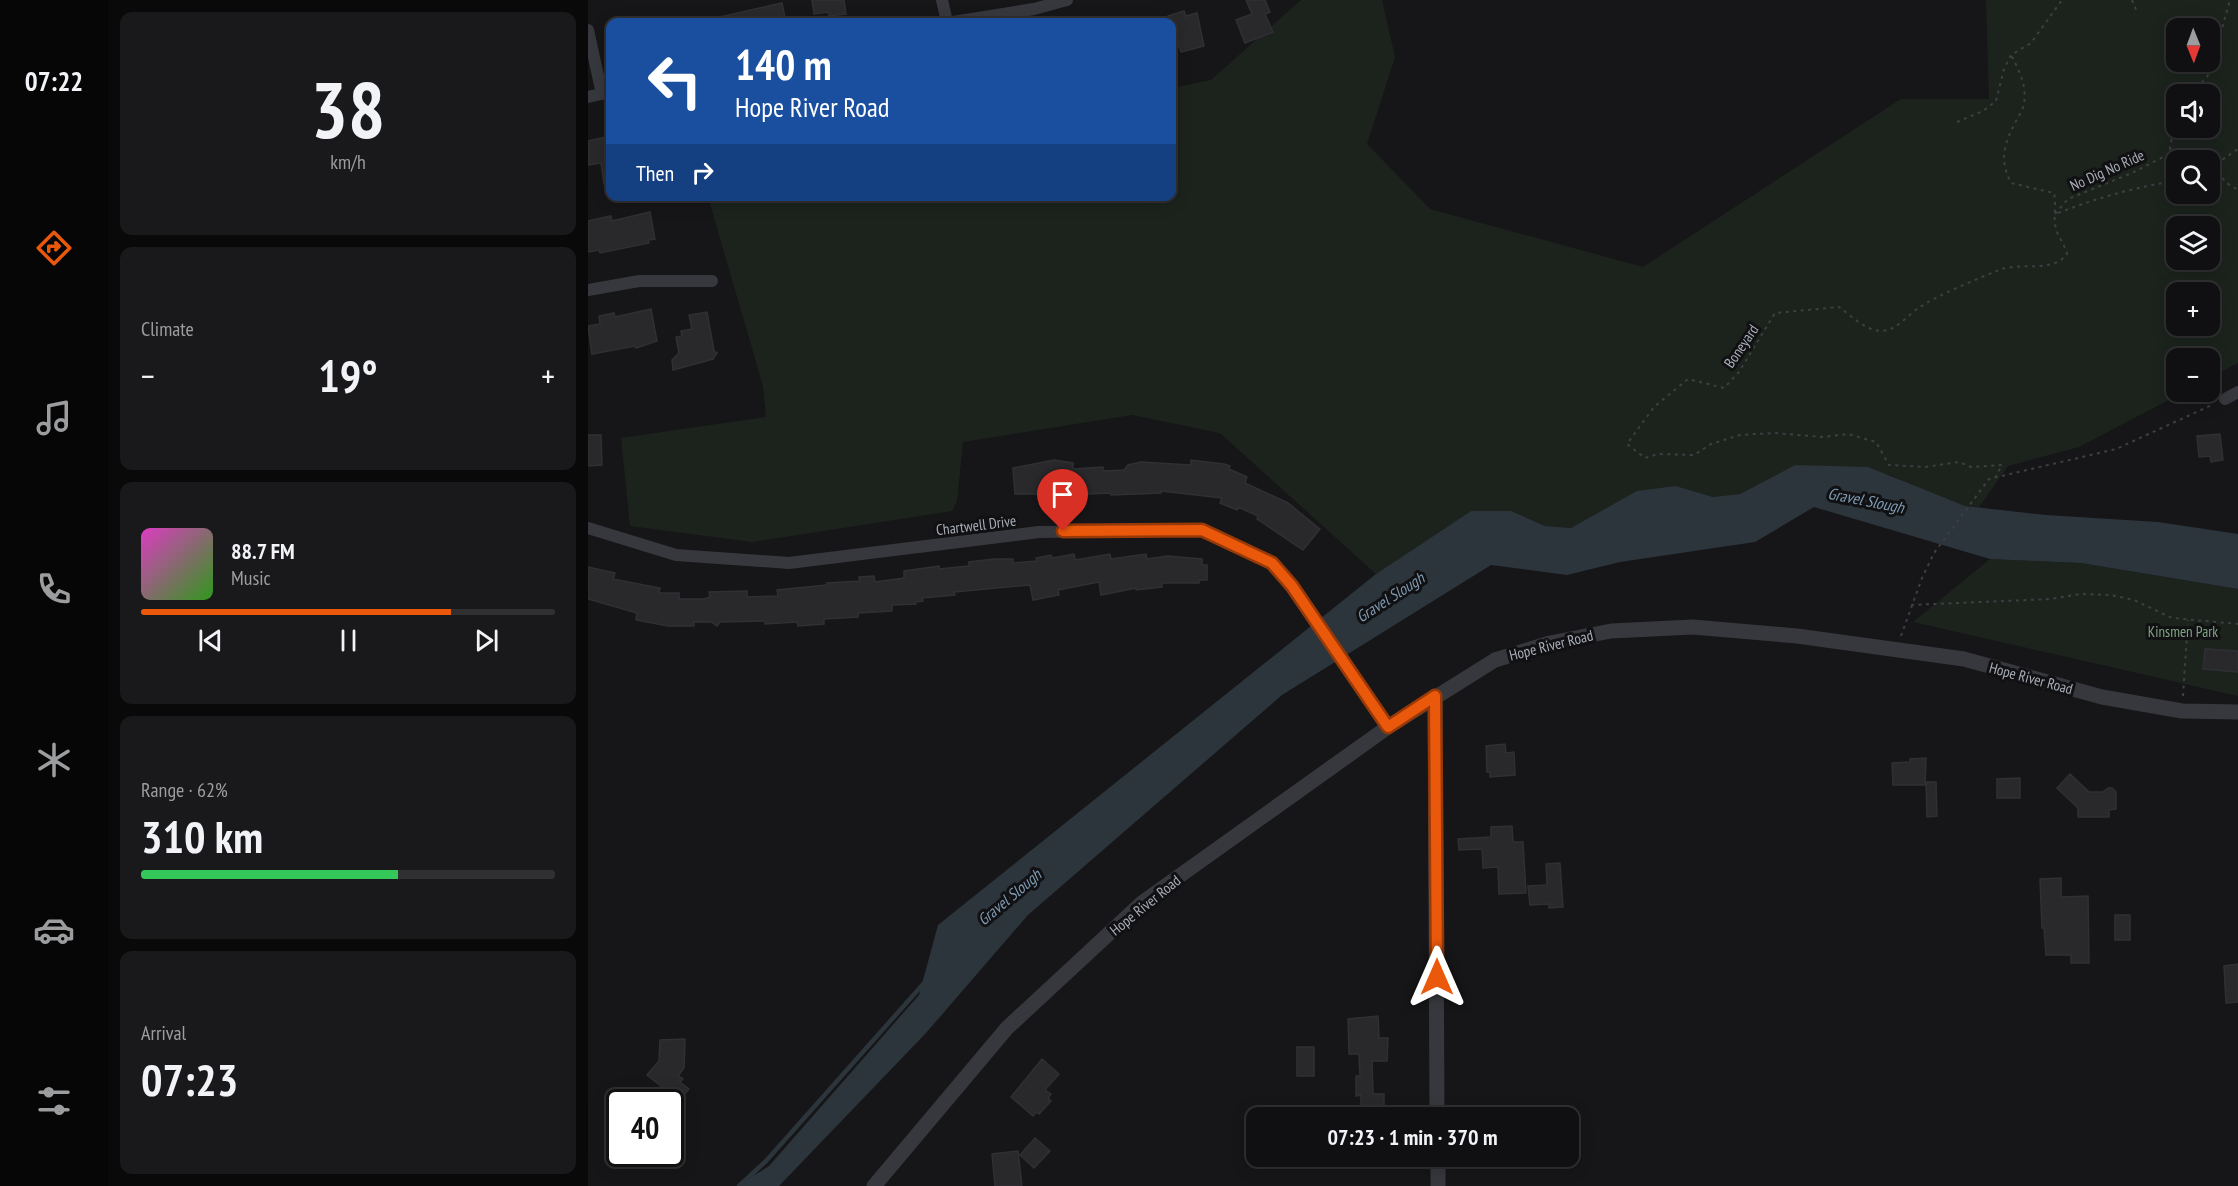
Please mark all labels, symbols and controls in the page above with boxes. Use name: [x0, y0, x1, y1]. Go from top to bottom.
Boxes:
north arrow: [2166, 18, 2220, 72]
map controls: [2166, 18, 2220, 402]
text: 140 m: [735, 37, 832, 92]
icon: left: [636, 42, 714, 120]
text: 38: [311, 59, 385, 160]
text: 07:22: [25, 64, 83, 98]
button: sound: [2166, 84, 2220, 138]
text: Hope River Road: [735, 90, 889, 124]
street label: No Dig No Ride: [2067, 145, 2147, 195]
text: km/h: [330, 149, 366, 175]
button: search: [2166, 150, 2220, 204]
icon: right: [686, 156, 719, 189]
text: Then: [636, 159, 674, 187]
button: layers: [2166, 216, 2220, 270]
icon: directions: [33, 227, 75, 269]
button: +: [2166, 282, 2220, 336]
text: Climate: [141, 316, 194, 342]
street label: Boneyard: [1720, 321, 1762, 371]
text: 19°: [318, 346, 378, 404]
button: −: [2166, 348, 2220, 402]
text: −: [141, 354, 155, 397]
text: +: [541, 354, 555, 397]
icon: music: [33, 397, 75, 439]
pin: [1037, 469, 1088, 531]
icon: arrive: [1046, 478, 1079, 511]
water label: Gravel Slough: [1826, 483, 1907, 517]
street label: Chartwell Drive: [935, 511, 1017, 539]
text: 88.7 FM: [231, 537, 295, 565]
text: Music: [231, 565, 271, 591]
water label: Gravel Slough: [1352, 567, 1429, 626]
icon: phone: [33, 568, 75, 610]
park label: Kinsmen Park: [2148, 622, 2218, 641]
icon: previous: [194, 624, 227, 657]
icon: pause: [332, 624, 365, 657]
icon: next: [470, 624, 503, 657]
street label: Hope River Road: [1507, 625, 1595, 665]
street label: Hope River Road: [1987, 658, 2075, 698]
icon: climate: [33, 739, 75, 781]
text: Range · 62%: [141, 777, 228, 803]
text: 310 km: [141, 807, 263, 865]
water label: Gravel Slough: [973, 864, 1046, 929]
street label: Hope River Road: [1106, 871, 1184, 939]
icon: car: [33, 909, 75, 951]
position arrow: [1405, 945, 1469, 1009]
text: Arrival: [141, 1020, 186, 1046]
text: 07:23: [141, 1050, 238, 1108]
icon: filters: [33, 1080, 75, 1122]
speed limit sign: 40: [606, 1089, 684, 1167]
text: 07:23 · 1 min · 370 m: [1327, 1123, 1498, 1151]

